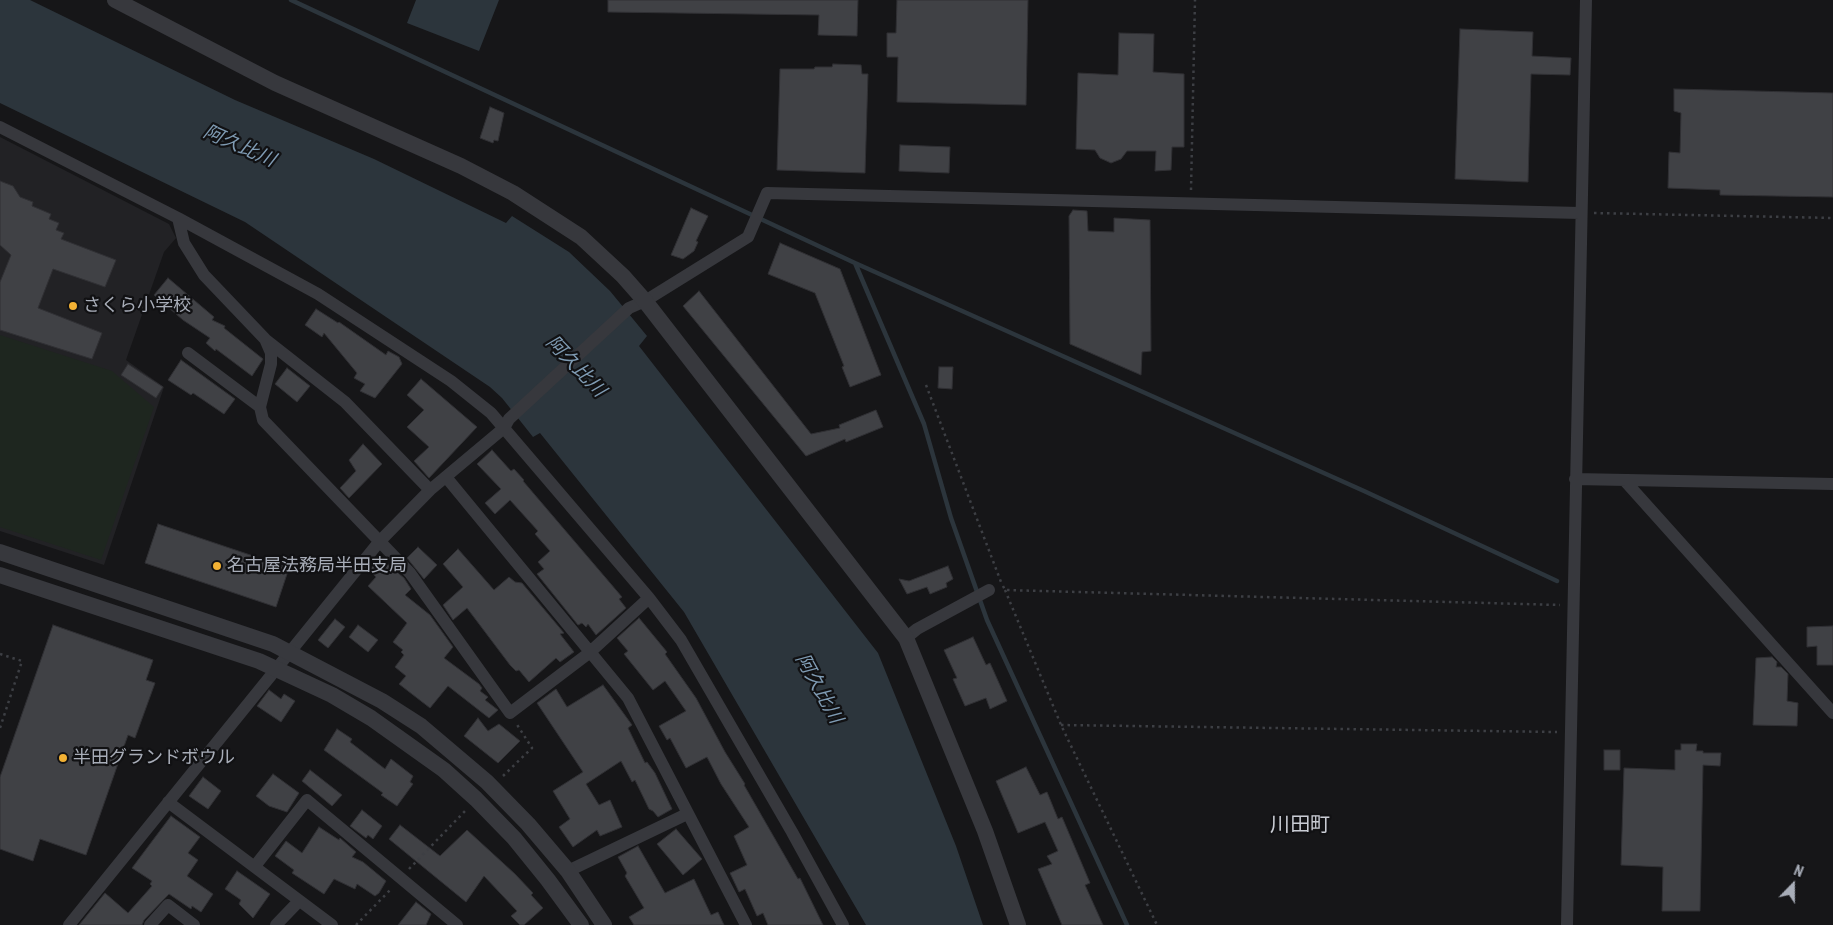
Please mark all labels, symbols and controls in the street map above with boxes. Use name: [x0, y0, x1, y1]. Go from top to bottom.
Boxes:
water label: 阿久比川: [200, 121, 278, 173]
place label: さくら小学校: [83, 295, 191, 317]
marker: さくら小学校: [67, 300, 79, 312]
water label: 阿久比川: [540, 332, 610, 402]
place label: 名古屋法務局半田支局: [227, 555, 407, 577]
marker: 名古屋法務局半田支局: [211, 560, 223, 572]
water label: 阿久比川: [790, 650, 846, 728]
place label: 半田グランドボウル: [73, 747, 235, 769]
marker: 半田グランドボウル: [57, 752, 69, 764]
district label: 川田町: [1270, 814, 1330, 838]
north arrow: [1768, 860, 1818, 910]
text: N: [1792, 862, 1806, 880]

